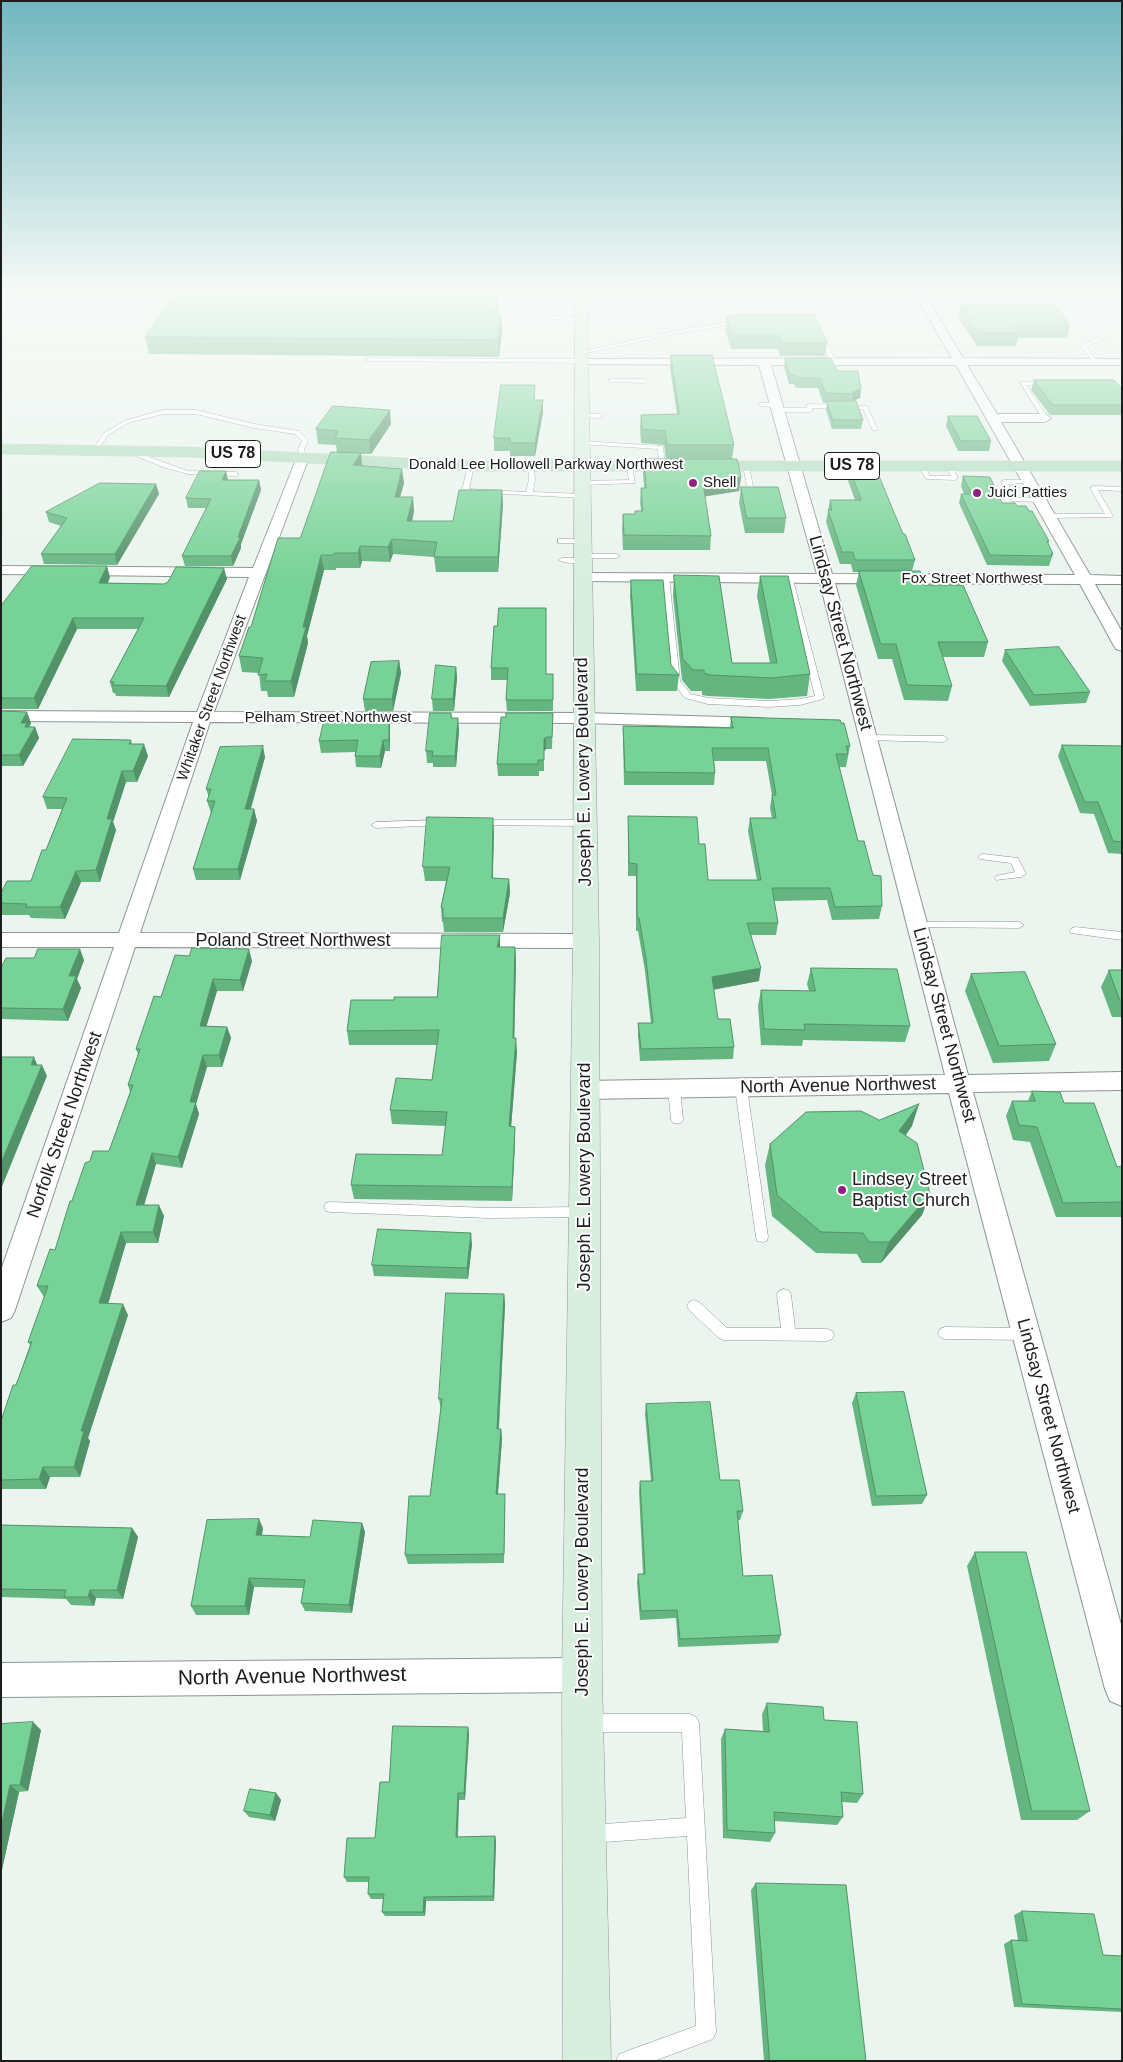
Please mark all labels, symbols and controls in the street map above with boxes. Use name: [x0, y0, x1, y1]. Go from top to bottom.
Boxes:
road number: US 78: [206, 440, 260, 468]
road number: US 78: [824, 452, 880, 480]
street label: Donald Lee Hollowell Parkway Northwest: [409, 456, 683, 474]
place label: Shell: [703, 474, 736, 492]
marker: Shell: [687, 477, 699, 489]
place label: Juici Patties: [987, 484, 1067, 502]
marker: Juici Patties: [971, 487, 983, 499]
street label: Lindsay Street Northwest: [804, 533, 876, 733]
street label: Fox Street Northwest: [902, 570, 1042, 588]
street label: Whitaker Street Northwest: [174, 613, 250, 783]
street label: Joseph E. Lowery Boulevard: [571, 657, 597, 887]
street label: Pelham Street Northwest: [245, 709, 411, 727]
street label: Lindsay Street Northwest: [908, 925, 980, 1125]
street label: Poland Street Northwest: [195, 930, 391, 952]
street label: Norfolk Street Northwest: [23, 1029, 107, 1221]
street label: Joseph E. Lowery Boulevard: [574, 1062, 596, 1292]
street label: North Avenue Northwest: [740, 1073, 936, 1099]
place label: Lindsey Street Baptist Church: [852, 1169, 970, 1212]
marker: Lindsey Street Baptist Church: [836, 1184, 848, 1196]
street label: Lindsay Street Northwest: [1012, 1316, 1084, 1516]
street label: Joseph E. Lowery Boulevard: [572, 1467, 594, 1697]
street label: North Avenue Northwest: [178, 1662, 406, 1692]

